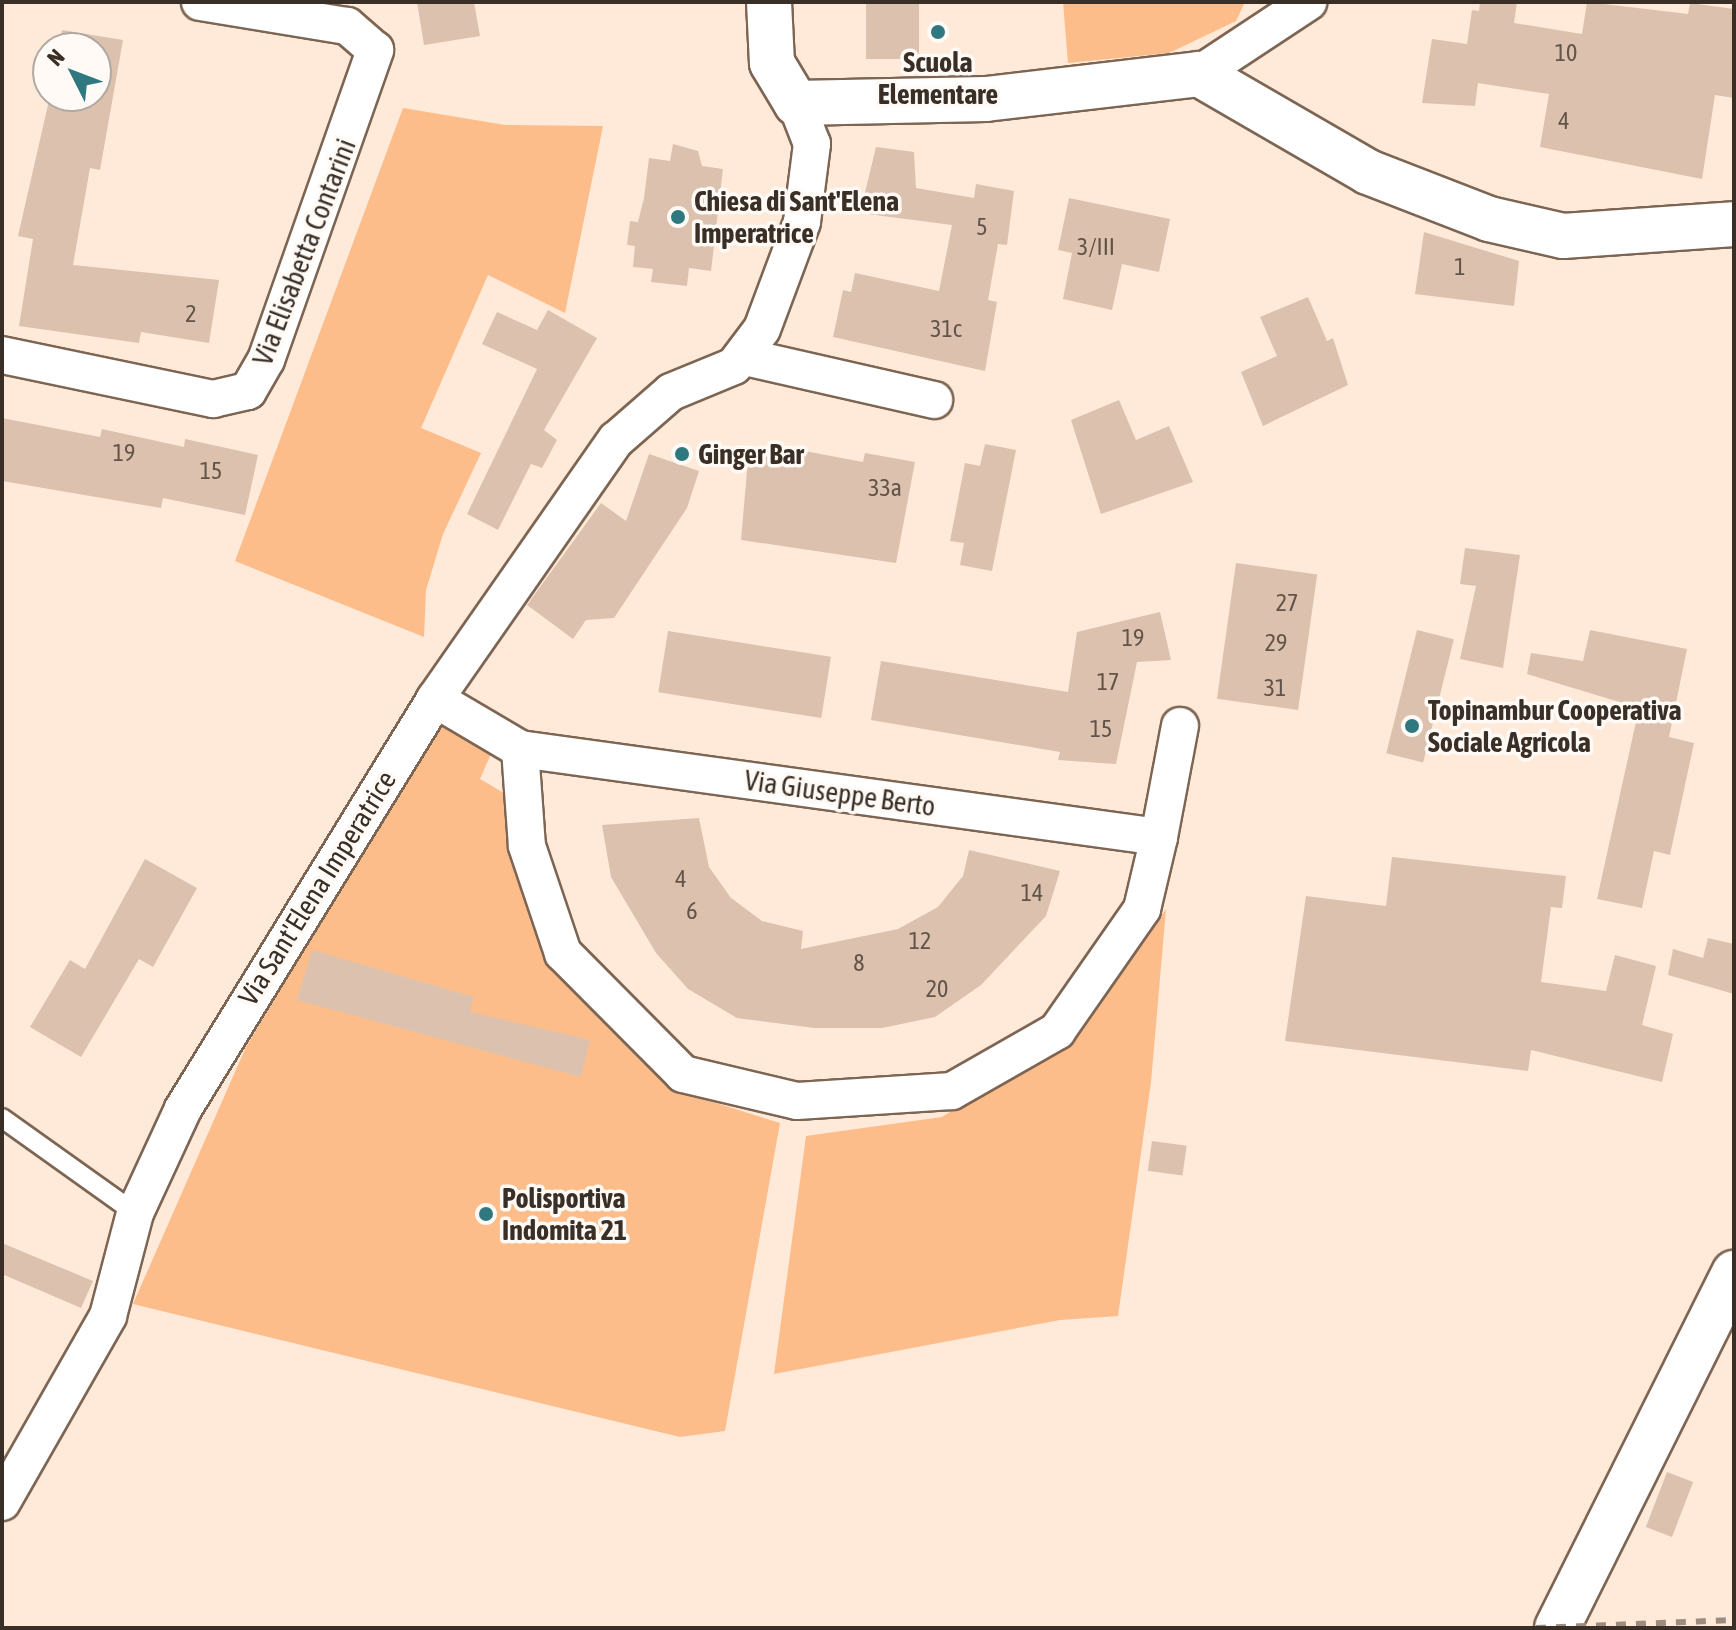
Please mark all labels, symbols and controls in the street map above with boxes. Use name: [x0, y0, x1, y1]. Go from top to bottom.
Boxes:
marker: Scuola Elementare: [929, 23, 947, 41]
north arrow: [32, 32, 112, 112]
house number: 10: [1555, 39, 1577, 67]
text: N: [42, 44, 70, 71]
place label: Scuola Elementare: [878, 45, 998, 111]
house number: 4: [1558, 107, 1570, 135]
street label: Via Elisabetta Contarini: [245, 134, 363, 370]
place label: Chiesa di Sant'Elena Imperatrice: [694, 184, 899, 250]
marker: Chiesa di Sant'Elena Imperatrice: [669, 208, 687, 226]
house number: 5: [976, 213, 988, 241]
house number: 3/III: [1077, 233, 1115, 261]
house number: 1: [1454, 253, 1466, 281]
house number: 2: [185, 300, 197, 328]
house number: 31c: [930, 315, 962, 343]
place label: Ginger Bar: [698, 437, 804, 471]
house number: 19: [113, 439, 135, 467]
marker: Ginger Bar: [673, 445, 691, 463]
house number: 15: [200, 457, 222, 485]
house number: 33a: [868, 474, 902, 502]
house number: 27: [1276, 589, 1298, 617]
house number: 19: [1122, 624, 1144, 652]
house number: 29: [1265, 629, 1287, 657]
house number: 17: [1097, 668, 1119, 696]
house number: 31: [1264, 674, 1286, 702]
place label: Topinambur Cooperativa Sociale Agricola: [1428, 693, 1682, 759]
house number: 15: [1090, 715, 1112, 743]
marker: Topinambur Cooperativa Sociale Agricola: [1403, 717, 1421, 735]
street label: Via Giuseppe Berto: [742, 763, 938, 823]
street label: Via Sant'Elena Imperatrice: [231, 765, 403, 1011]
house number: 4: [675, 865, 687, 893]
house number: 14: [1021, 879, 1043, 907]
house number: 6: [686, 897, 698, 925]
house number: 12: [909, 927, 931, 955]
house number: 8: [853, 949, 865, 977]
house number: 20: [926, 975, 948, 1003]
place label: Polisportiva Indomita 21: [502, 1181, 627, 1247]
marker: Polisportiva Indomita 21: [477, 1205, 495, 1223]

